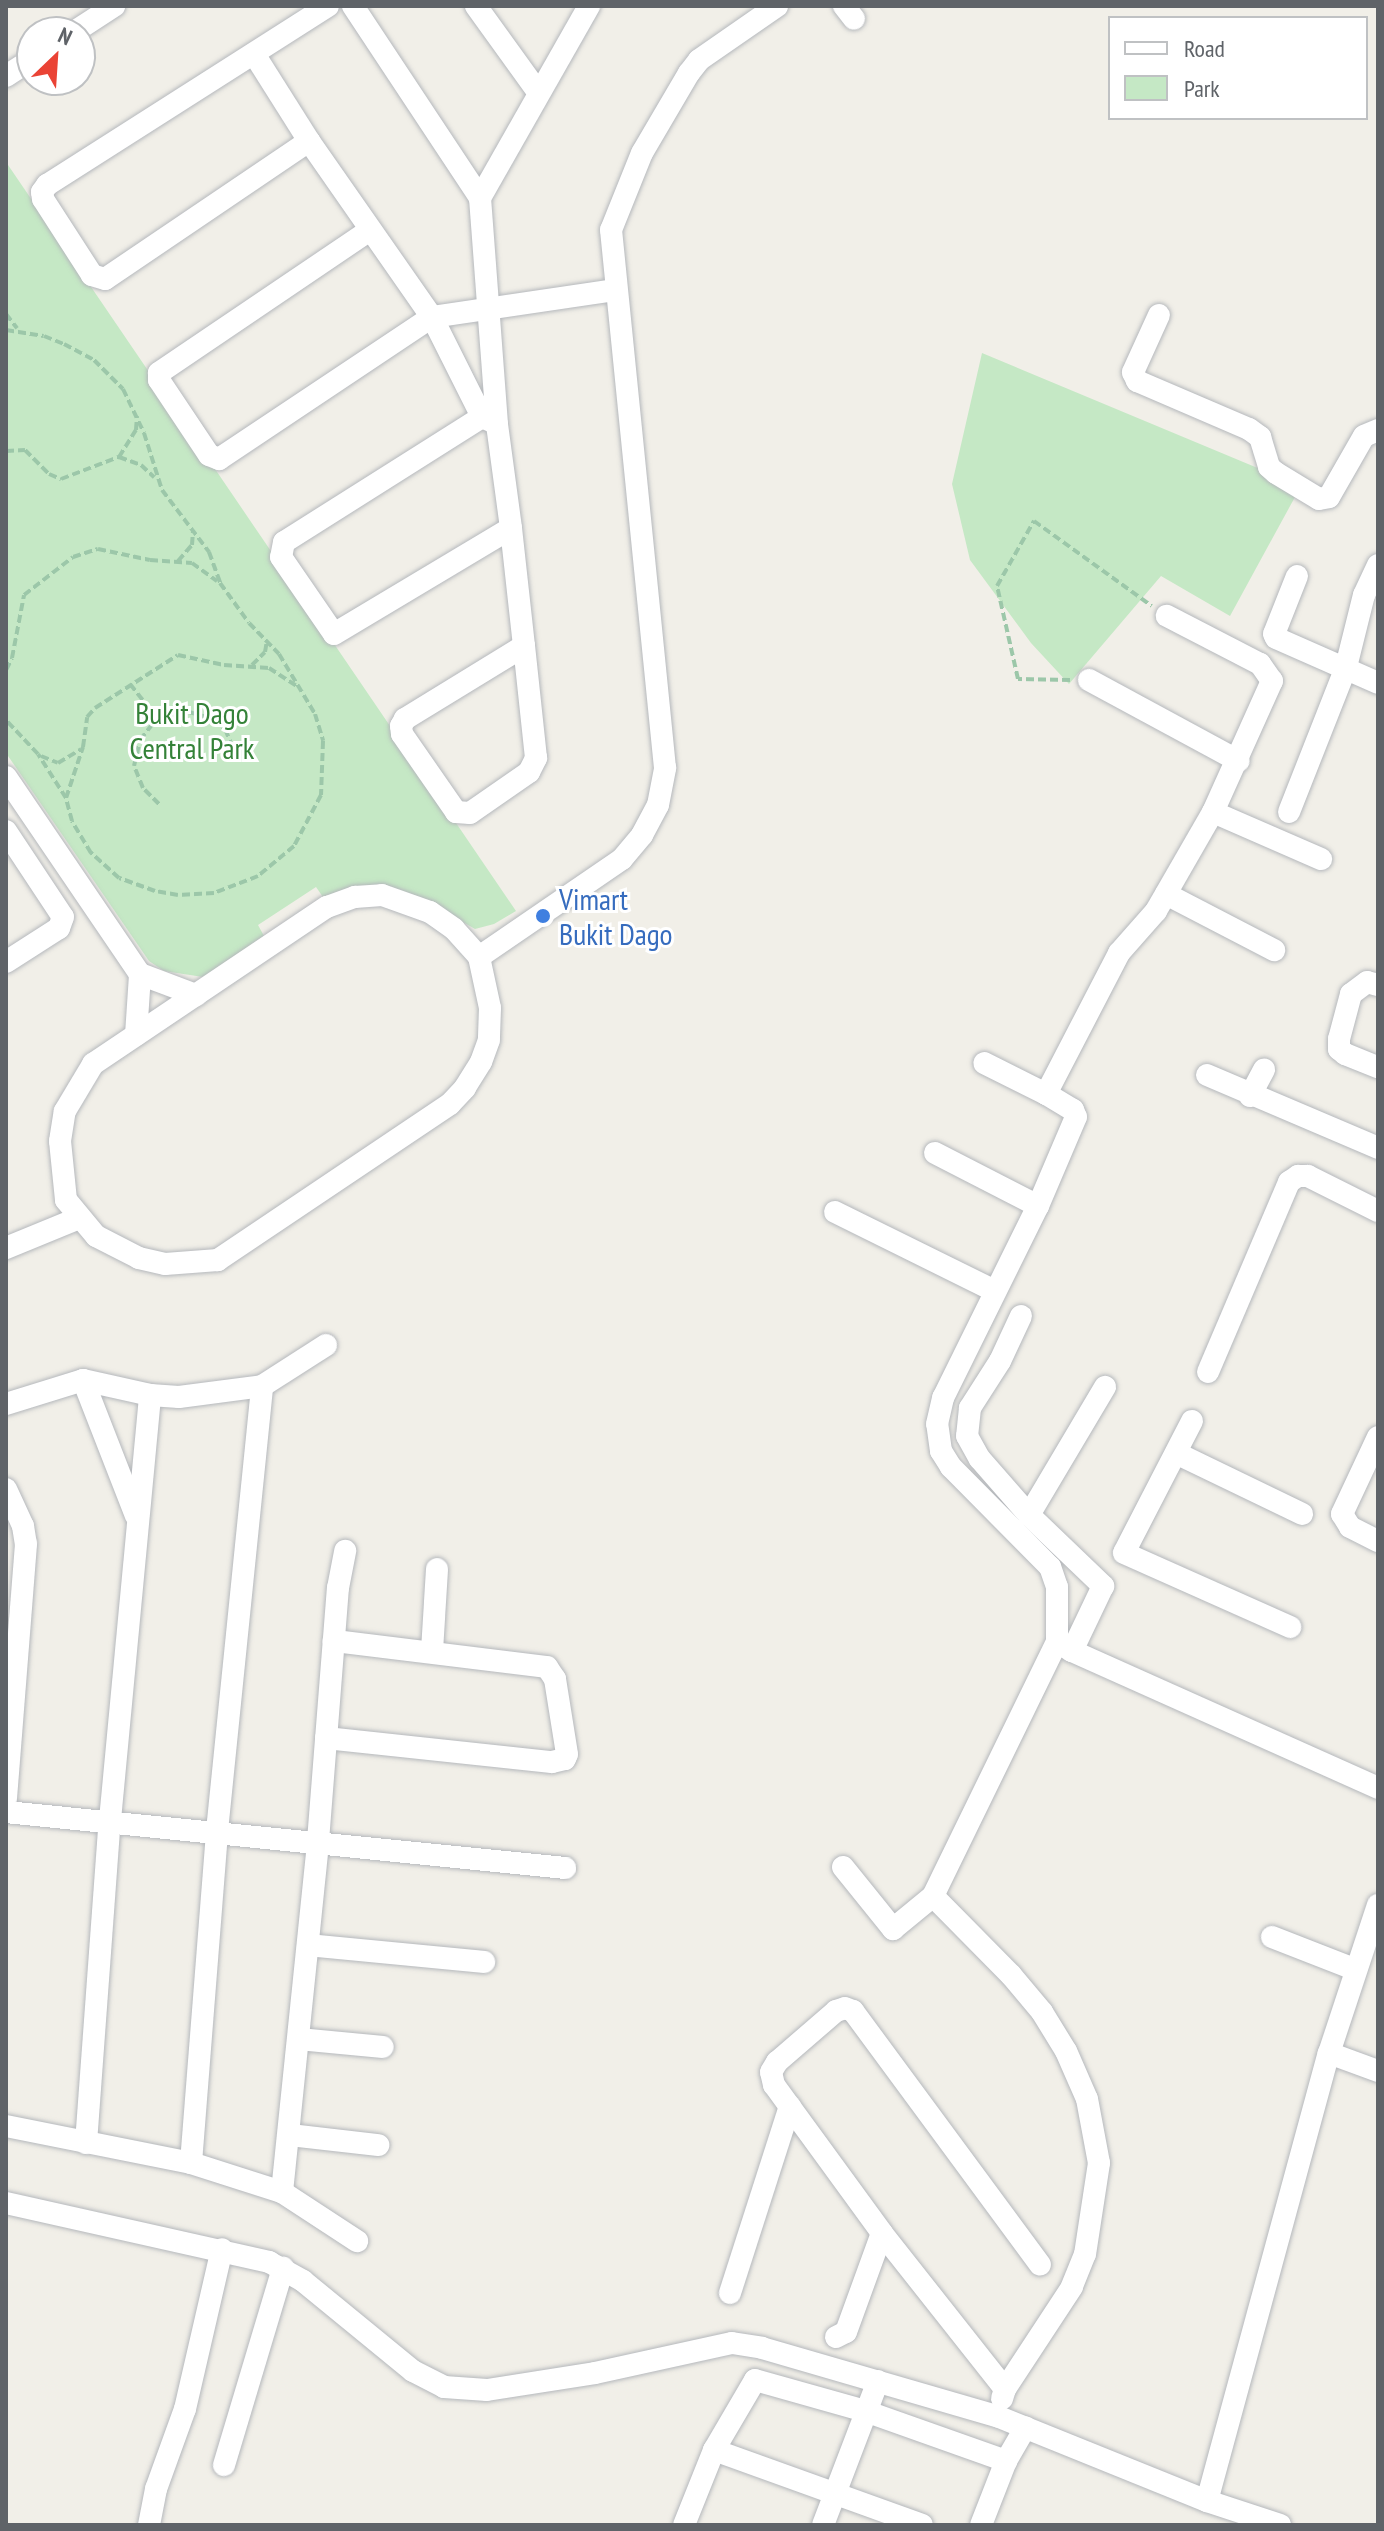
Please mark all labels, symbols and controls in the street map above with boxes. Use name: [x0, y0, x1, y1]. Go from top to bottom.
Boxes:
north arrow: [16, 16, 96, 96]
legend: [1108, 16, 1368, 120]
text: N: [54, 21, 77, 51]
text: Road: [1184, 33, 1225, 64]
text: Park: [1184, 73, 1220, 104]
park label: Bukit Dago Central Park: [130, 695, 254, 766]
place label: Vimart Bukit Dago: [559, 881, 673, 952]
marker: Vimart Bukit Dago: [534, 907, 552, 925]

